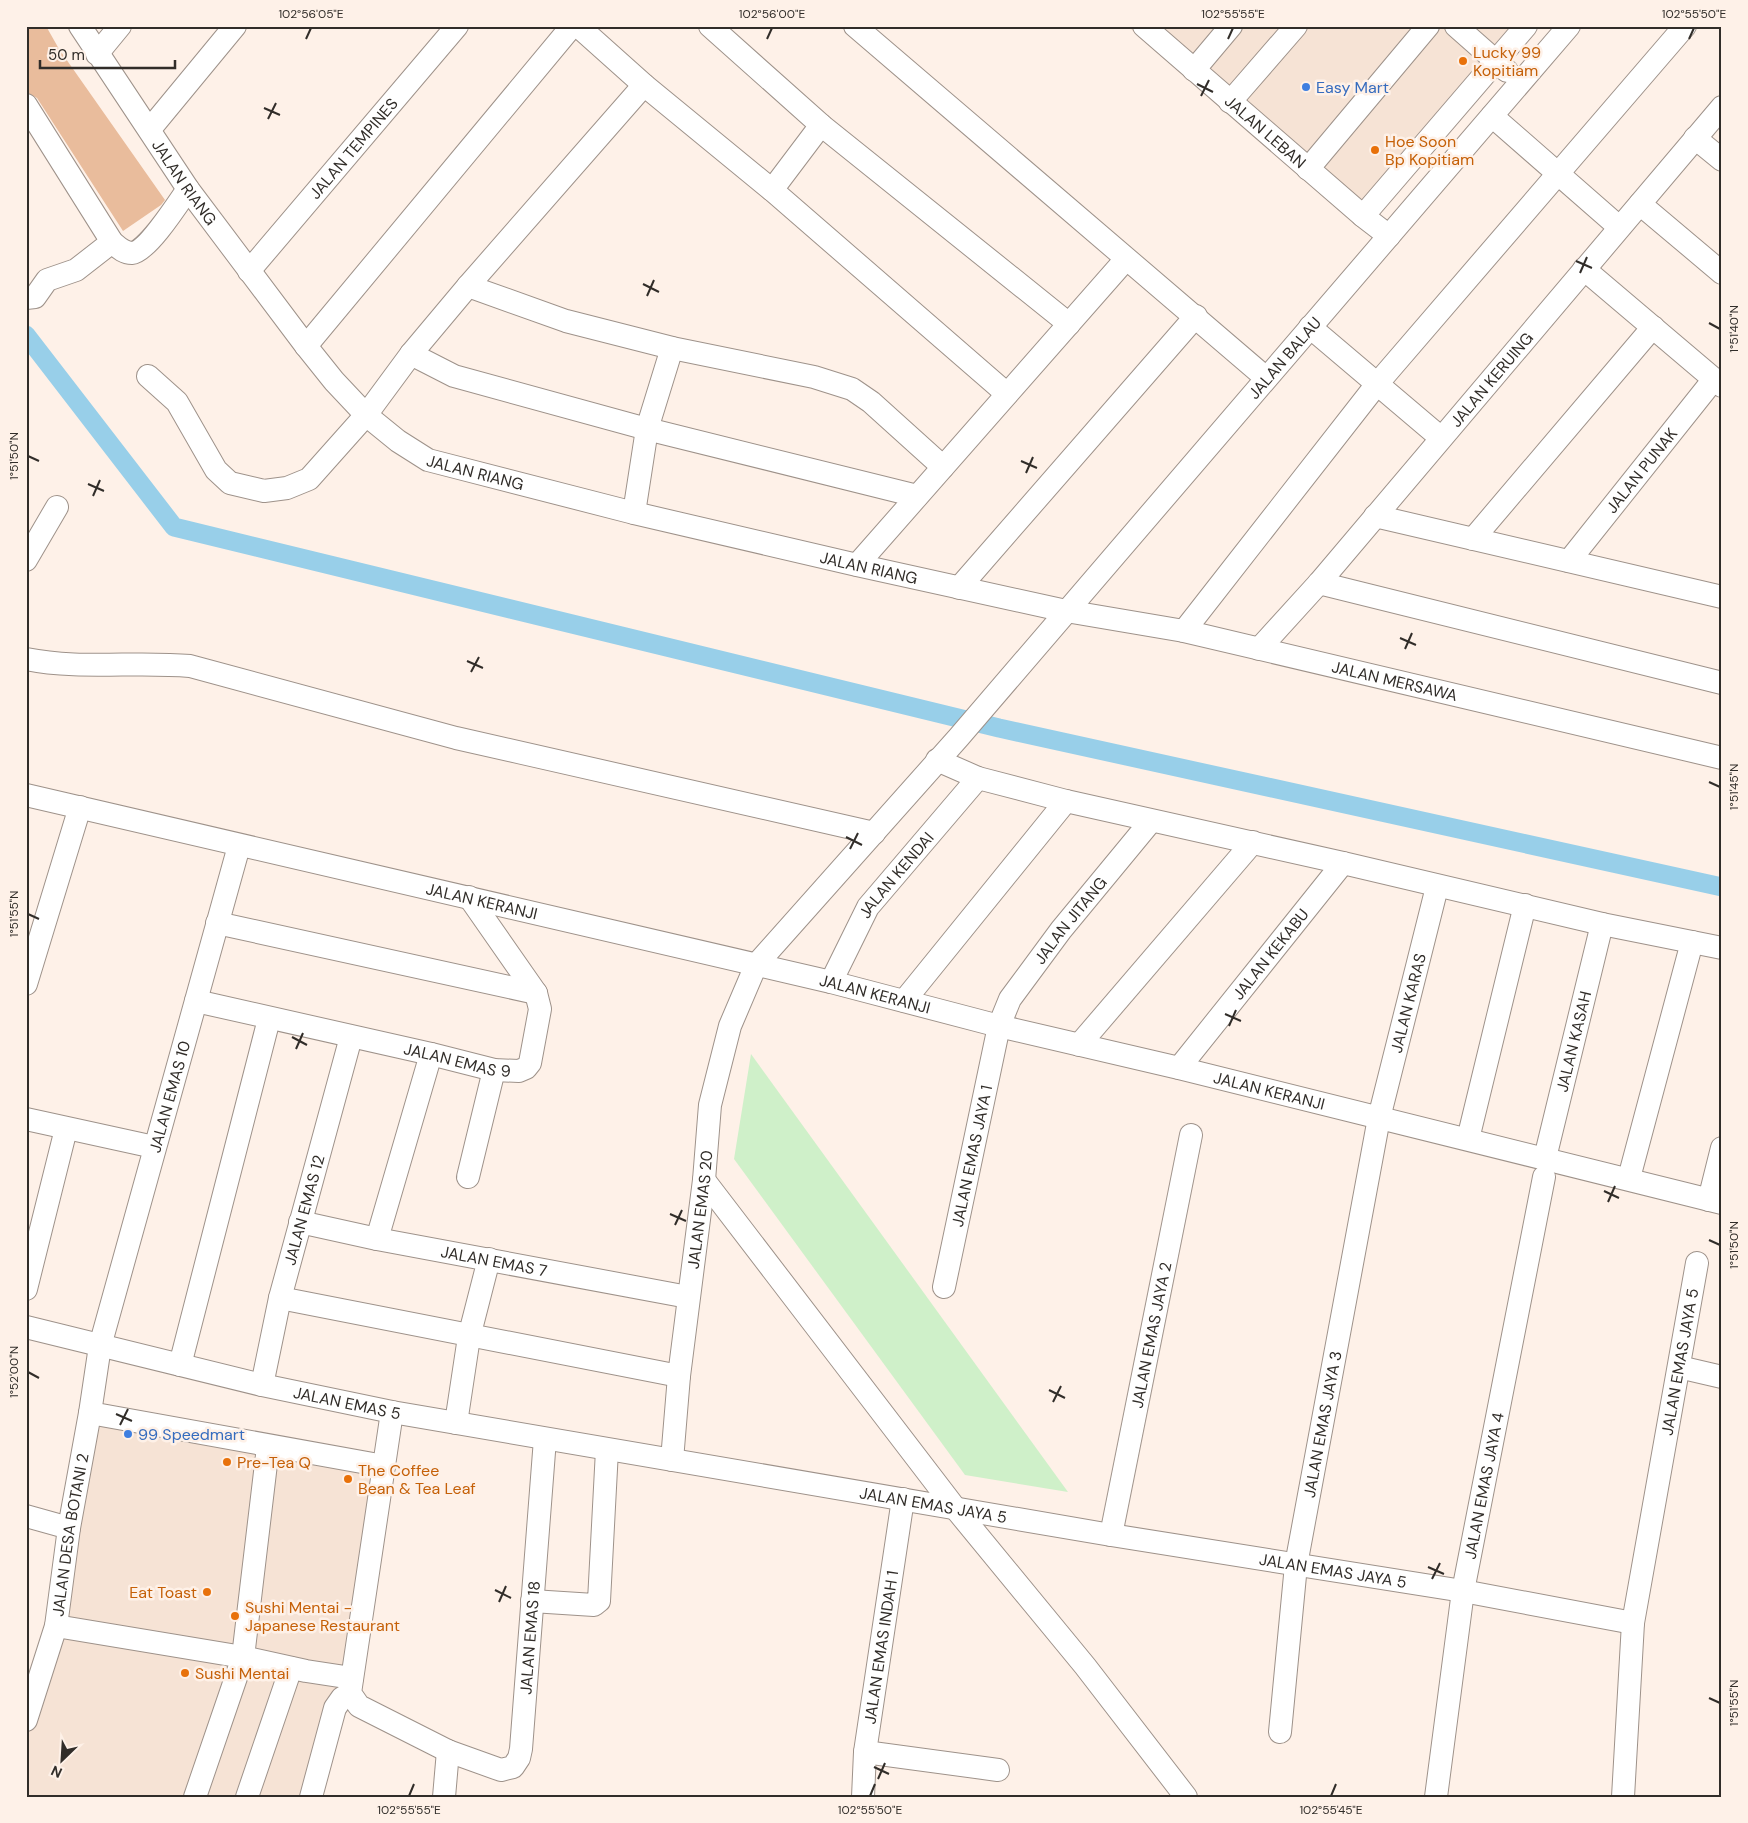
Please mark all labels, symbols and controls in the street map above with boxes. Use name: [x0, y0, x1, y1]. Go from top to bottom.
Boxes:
text: 102°56'05"E: [278, 6, 344, 22]
text: 102°56'00"E: [739, 6, 805, 22]
text: 102°55'55"E: [1201, 6, 1265, 22]
text: 102°55'50"E: [1662, 6, 1727, 22]
scale bar: [40, 38, 175, 70]
place label: Lucky 99 Kopitiam: [1473, 42, 1541, 81]
text: 50 m: [48, 45, 85, 65]
marker: Lucky 99 Kopitiam: [1457, 55, 1469, 67]
place label: Easy Mart: [1316, 77, 1389, 98]
marker: Easy Mart: [1300, 81, 1312, 93]
street label: JALAN LEBAN: [1221, 90, 1311, 173]
street label: JALAN TEMPINES: [304, 93, 402, 203]
place label: Hoe Soon Bp Kopitiam: [1385, 131, 1474, 170]
street label: JALAN RIANG: [148, 135, 222, 229]
marker: Hoe Soon Bp Kopitiam: [1369, 144, 1381, 156]
text: 1°51'40"N: [1726, 305, 1742, 353]
street label: JALAN BALAU: [1243, 312, 1326, 403]
street label: JALAN KERUING: [1445, 328, 1538, 431]
street label: JALAN PUNAK: [1601, 423, 1682, 517]
text: 1°51'50"N: [6, 432, 22, 480]
street label: JALAN RIANG: [424, 450, 526, 495]
street label: JALAN RIANG: [818, 546, 920, 589]
street label: JALAN MERSAWA: [1330, 656, 1460, 706]
text: 1°51'45"N: [1726, 764, 1742, 810]
street label: JALAN KENDAI: [854, 827, 938, 921]
street label: JALAN JITANG: [1029, 872, 1111, 968]
street label: JALAN KERANJI: [424, 878, 540, 924]
text: 1°51'55"N: [6, 891, 22, 937]
street label: JALAN KEKABU: [1227, 904, 1313, 1004]
street label: JALAN KARAS: [1385, 951, 1430, 1055]
street label: JALAN KERANJI: [818, 969, 933, 1018]
street label: JALAN KASAH: [1551, 989, 1596, 1094]
street label: JALAN EMAS 10: [144, 1038, 195, 1155]
street label: JALAN EMAS 9: [402, 1038, 511, 1081]
street label: JALAN KERANJI: [1211, 1067, 1327, 1114]
street label: JALAN EMAS JAYA 1: [946, 1083, 997, 1229]
street label: JALAN EMAS 20: [682, 1149, 717, 1270]
street label: JALAN EMAS 12: [279, 1153, 329, 1268]
text: 1°51'50"N: [1726, 1221, 1742, 1269]
street label: JALAN EMAS 7: [439, 1241, 549, 1281]
street label: JALAN EMAS JAYA 2: [1126, 1260, 1176, 1410]
street label: JALAN EMAS JAYA 5: [1656, 1287, 1703, 1437]
text: 1°52'00"N: [6, 1346, 22, 1398]
street label: JALAN EMAS JAYA 3: [1298, 1349, 1346, 1499]
street label: JALAN EMAS 5: [292, 1381, 402, 1424]
street label: JALAN EMAS JAYA 4: [1459, 1410, 1508, 1561]
place label: 99 Speedmart: [138, 1424, 245, 1445]
marker: 99 Speedmart: [122, 1428, 134, 1440]
street label: JALAN DESA BOTANI 2: [47, 1451, 93, 1618]
place label: Pre-Tea Q: [237, 1452, 311, 1473]
marker: Pre-Tea Q: [221, 1456, 233, 1468]
place label: The Coffee Bean & Tea Leaf: [358, 1460, 476, 1499]
marker: The Coffee Bean & Tea Leaf: [342, 1473, 354, 1485]
street label: JALAN EMAS JAYA 5: [858, 1482, 1009, 1528]
street label: JALAN EMAS JAYA 5: [1258, 1548, 1408, 1592]
street label: JALAN EMAS INDAH 1: [859, 1569, 903, 1725]
street label: JALAN EMAS 18: [515, 1580, 544, 1695]
place label: Eat Toast: [129, 1582, 197, 1603]
marker: Eat Toast: [201, 1586, 213, 1598]
place label: Sushi Mentai - Japanese Restaurant: [245, 1597, 400, 1636]
marker: Sushi Mentai - Japanese Restaurant: [229, 1610, 241, 1622]
place label: Sushi Mentai: [195, 1663, 289, 1684]
marker: Sushi Mentai: [179, 1667, 191, 1679]
text: 1°51'55"N: [1726, 1680, 1742, 1726]
north arrow: [38, 1736, 88, 1786]
text: N: [48, 1761, 65, 1782]
text: 102°55'55"E: [377, 1802, 441, 1818]
text: 102°55'50"E: [838, 1802, 903, 1818]
text: 102°55'45"E: [1299, 1802, 1363, 1818]

